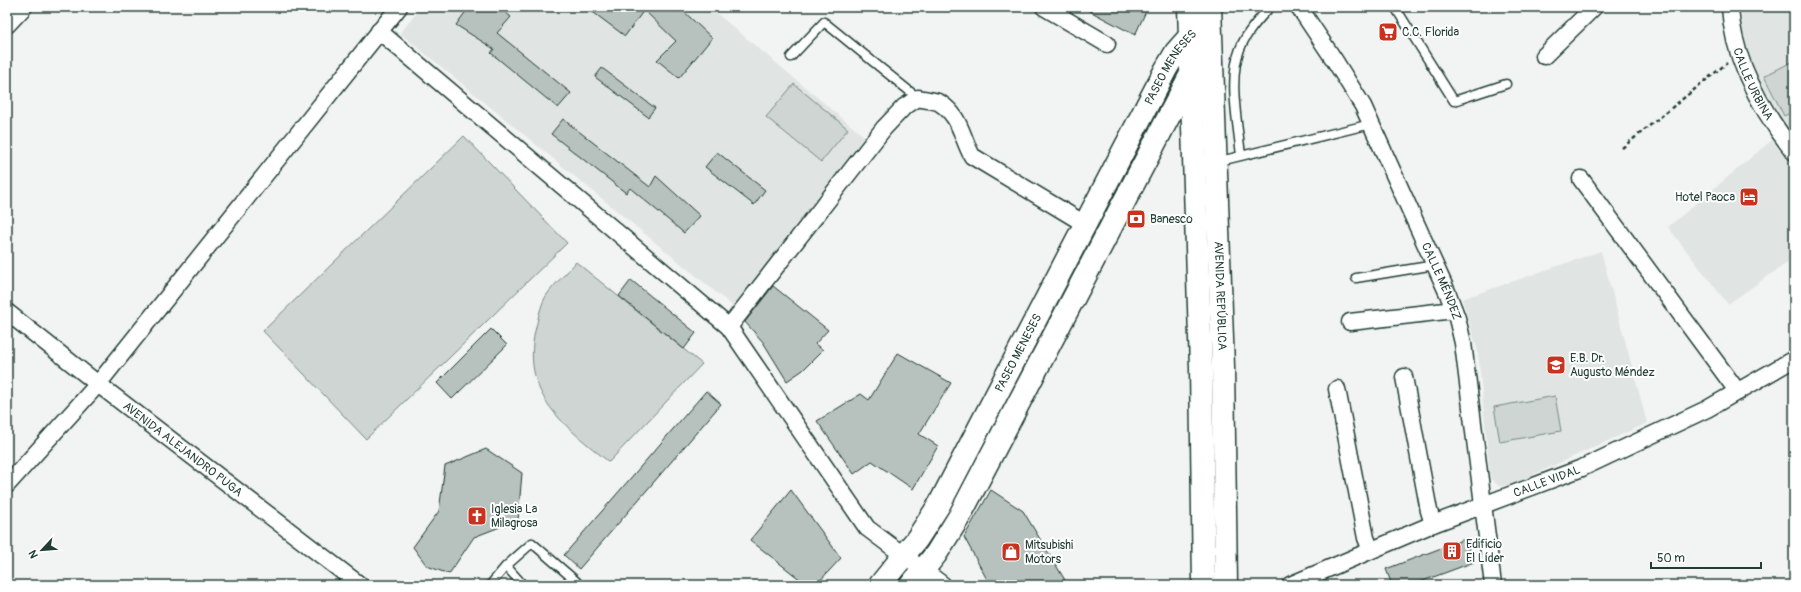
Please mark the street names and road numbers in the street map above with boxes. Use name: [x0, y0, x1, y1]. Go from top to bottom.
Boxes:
street label: PASEO MENESES: [1142, 27, 1200, 108]
street label: CALLE URBINA: [1729, 46, 1776, 123]
street label: CALLE MÉNDEZ: [1418, 240, 1464, 322]
street label: AVENIDA REPÚBLICA: [1210, 241, 1229, 351]
street label: PASEO MENESES: [992, 311, 1045, 395]
street label: AVENIDA ALEJANDRO PUGA: [120, 399, 246, 500]
street label: CALLE VIDAL: [1511, 462, 1583, 501]

